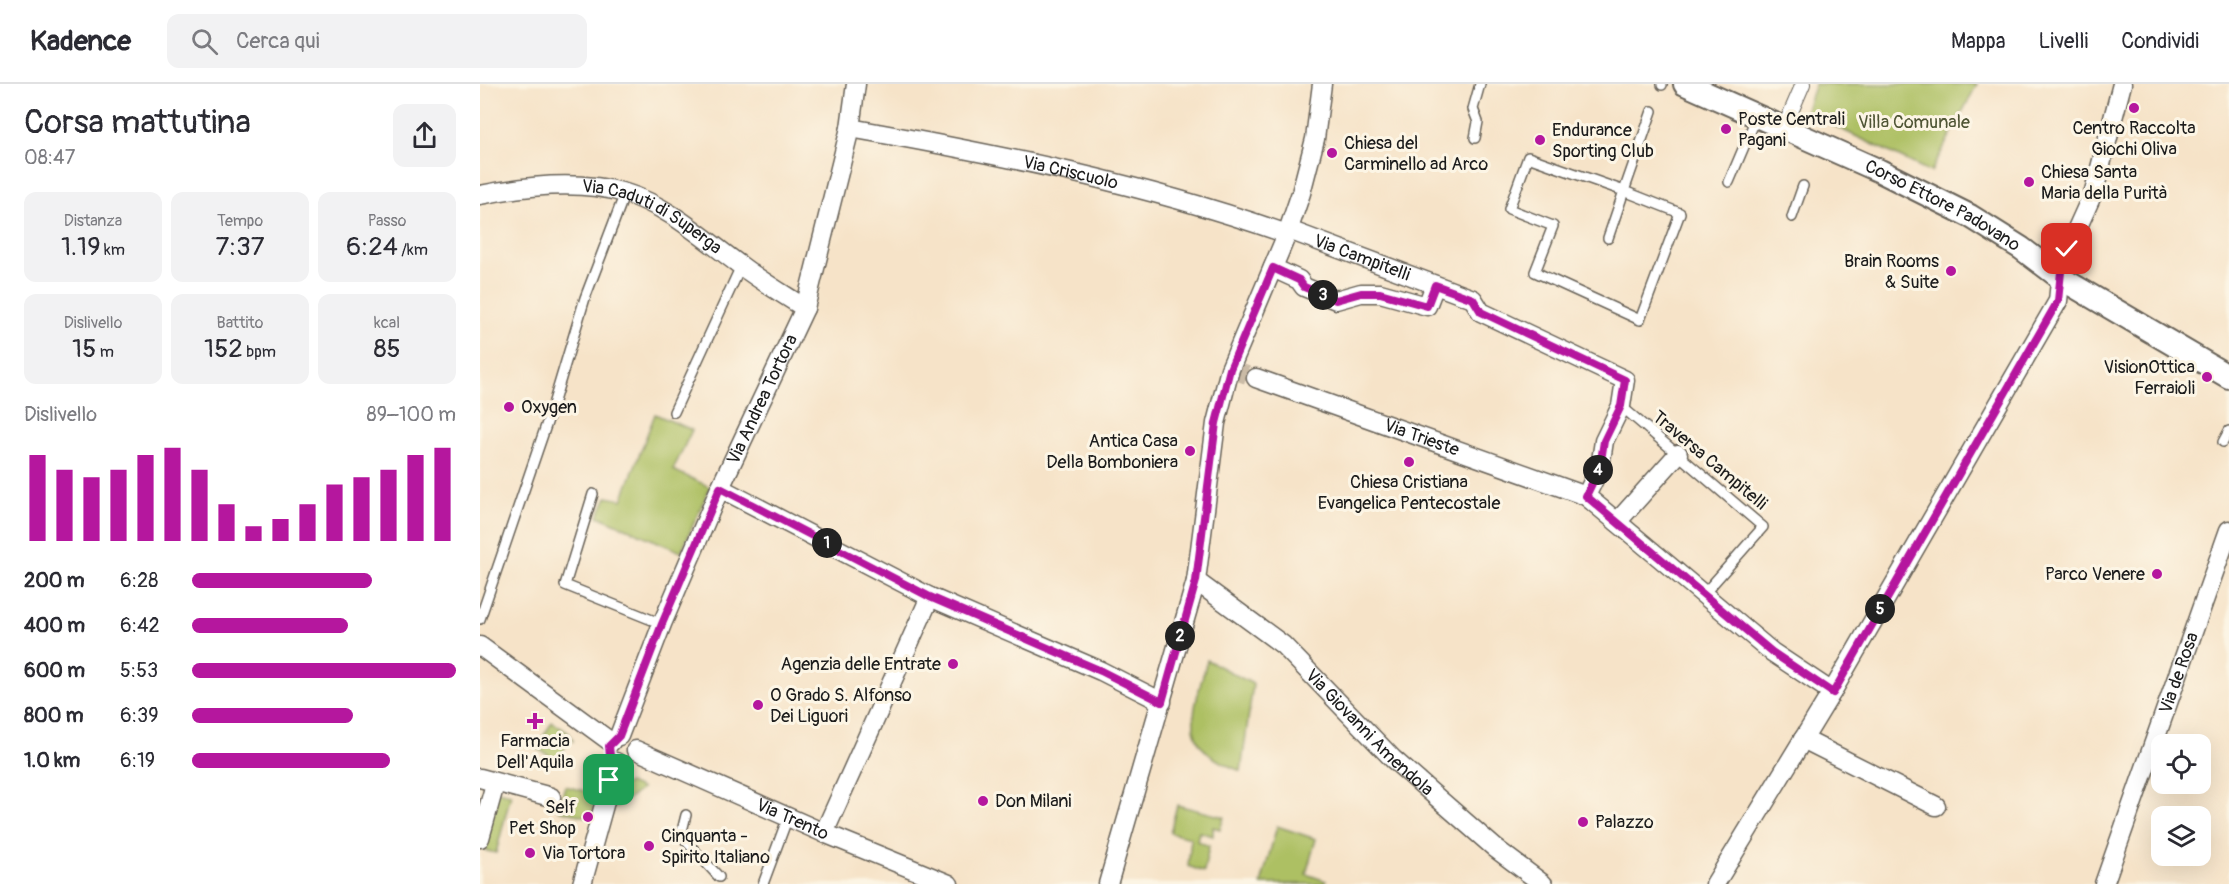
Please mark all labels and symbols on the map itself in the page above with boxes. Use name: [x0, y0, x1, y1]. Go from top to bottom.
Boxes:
marker: Centro Raccolta Giochi Oliva: [2127, 101, 2141, 115]
place label: Poste Centrali Pagani: [1738, 108, 1845, 152]
park label: Villa Comunale: [1858, 111, 1970, 134]
place label: Centro Raccolta Giochi Oliva: [2072, 117, 2196, 161]
place label: Endurance Sporting Club: [1552, 119, 1654, 163]
marker: Poste Centrali Pagani: [1719, 122, 1733, 136]
place label: Chiesa del Carminello ad Arco: [1344, 132, 1488, 176]
marker: Endurance Sporting Club: [1533, 133, 1547, 147]
marker: Chiesa del Carminello ad Arco: [1325, 146, 1339, 160]
street label: Via Criscuolo: [1021, 151, 1121, 195]
street label: Corso Ettore Padovano: [1861, 155, 2025, 257]
place label: Chiesa Santa Maria della Purità: [2041, 161, 2167, 205]
street label: Via Caduti di Superga: [581, 175, 726, 259]
marker: Chiesa Santa Maria della Purità: [2022, 175, 2036, 189]
pin: [2041, 223, 2092, 274]
street label: Via Campitelli: [1310, 229, 1413, 286]
place label: Brain Rooms & Suite: [1844, 250, 1939, 294]
marker: Brain Rooms & Suite: [1944, 264, 1958, 278]
pin: 3: [1308, 280, 1338, 310]
street label: Via Andrea Tortora: [722, 331, 803, 468]
place label: VisionOttica Ferraioli: [2103, 356, 2195, 400]
marker: VisionOttica Ferraioli: [2200, 370, 2214, 384]
place label: Oxygen: [521, 396, 577, 419]
marker: Oxygen: [502, 400, 516, 414]
street label: Traversa Campitelli: [1648, 406, 1772, 515]
street label: Via Trieste: [1381, 414, 1462, 462]
place label: Antica Casa Della Bomboniera: [1046, 430, 1178, 474]
marker: Antica Casa Della Bomboniera: [1183, 444, 1197, 458]
marker: Chiesa Cristiana Evangelica Pentecostale: [1402, 455, 1416, 469]
pin: 4: [1583, 455, 1613, 485]
place label: Chiesa Cristiana Evangelica Pentecostale: [1318, 471, 1500, 515]
pin: 1: [812, 528, 842, 558]
place label: Parco Venere: [2045, 563, 2145, 586]
marker: Parco Venere: [2150, 567, 2164, 581]
pin: 5: [1865, 594, 1895, 624]
pin: 2: [1165, 621, 1195, 651]
street label: Via de Rosa: [2154, 629, 2204, 717]
place label: Agenzia delle Entrate: [780, 653, 941, 676]
marker: Agenzia delle Entrate: [946, 657, 960, 671]
street label: Via Giovanni Amendola: [1300, 664, 1438, 801]
place label: O Grado S. Alfonso Dei Liguori: [770, 684, 912, 728]
marker: O Grado S. Alfonso Dei Liguori: [751, 698, 765, 712]
marker: Farmacia Dell'Aquila: [528, 714, 542, 728]
place label: Farmacia Dell'Aquila: [496, 730, 574, 774]
pin: [583, 754, 634, 805]
place label: Don Milani: [995, 790, 1072, 813]
street label: Via Trento: [752, 793, 833, 846]
marker: Don Milani: [976, 794, 990, 808]
place label: Self Pet Shop: [509, 796, 577, 840]
marker: Self Pet Shop: [581, 810, 595, 824]
place label: Palazzo: [1595, 811, 1654, 834]
marker: Palazzo: [1576, 815, 1590, 829]
place label: Cinquanta - Spirito Italiano: [661, 825, 770, 869]
marker: Cinquanta - Spirito Italiano: [642, 839, 656, 853]
place label: Via Tortora: [542, 842, 625, 865]
marker: Via Tortora: [523, 846, 537, 860]

